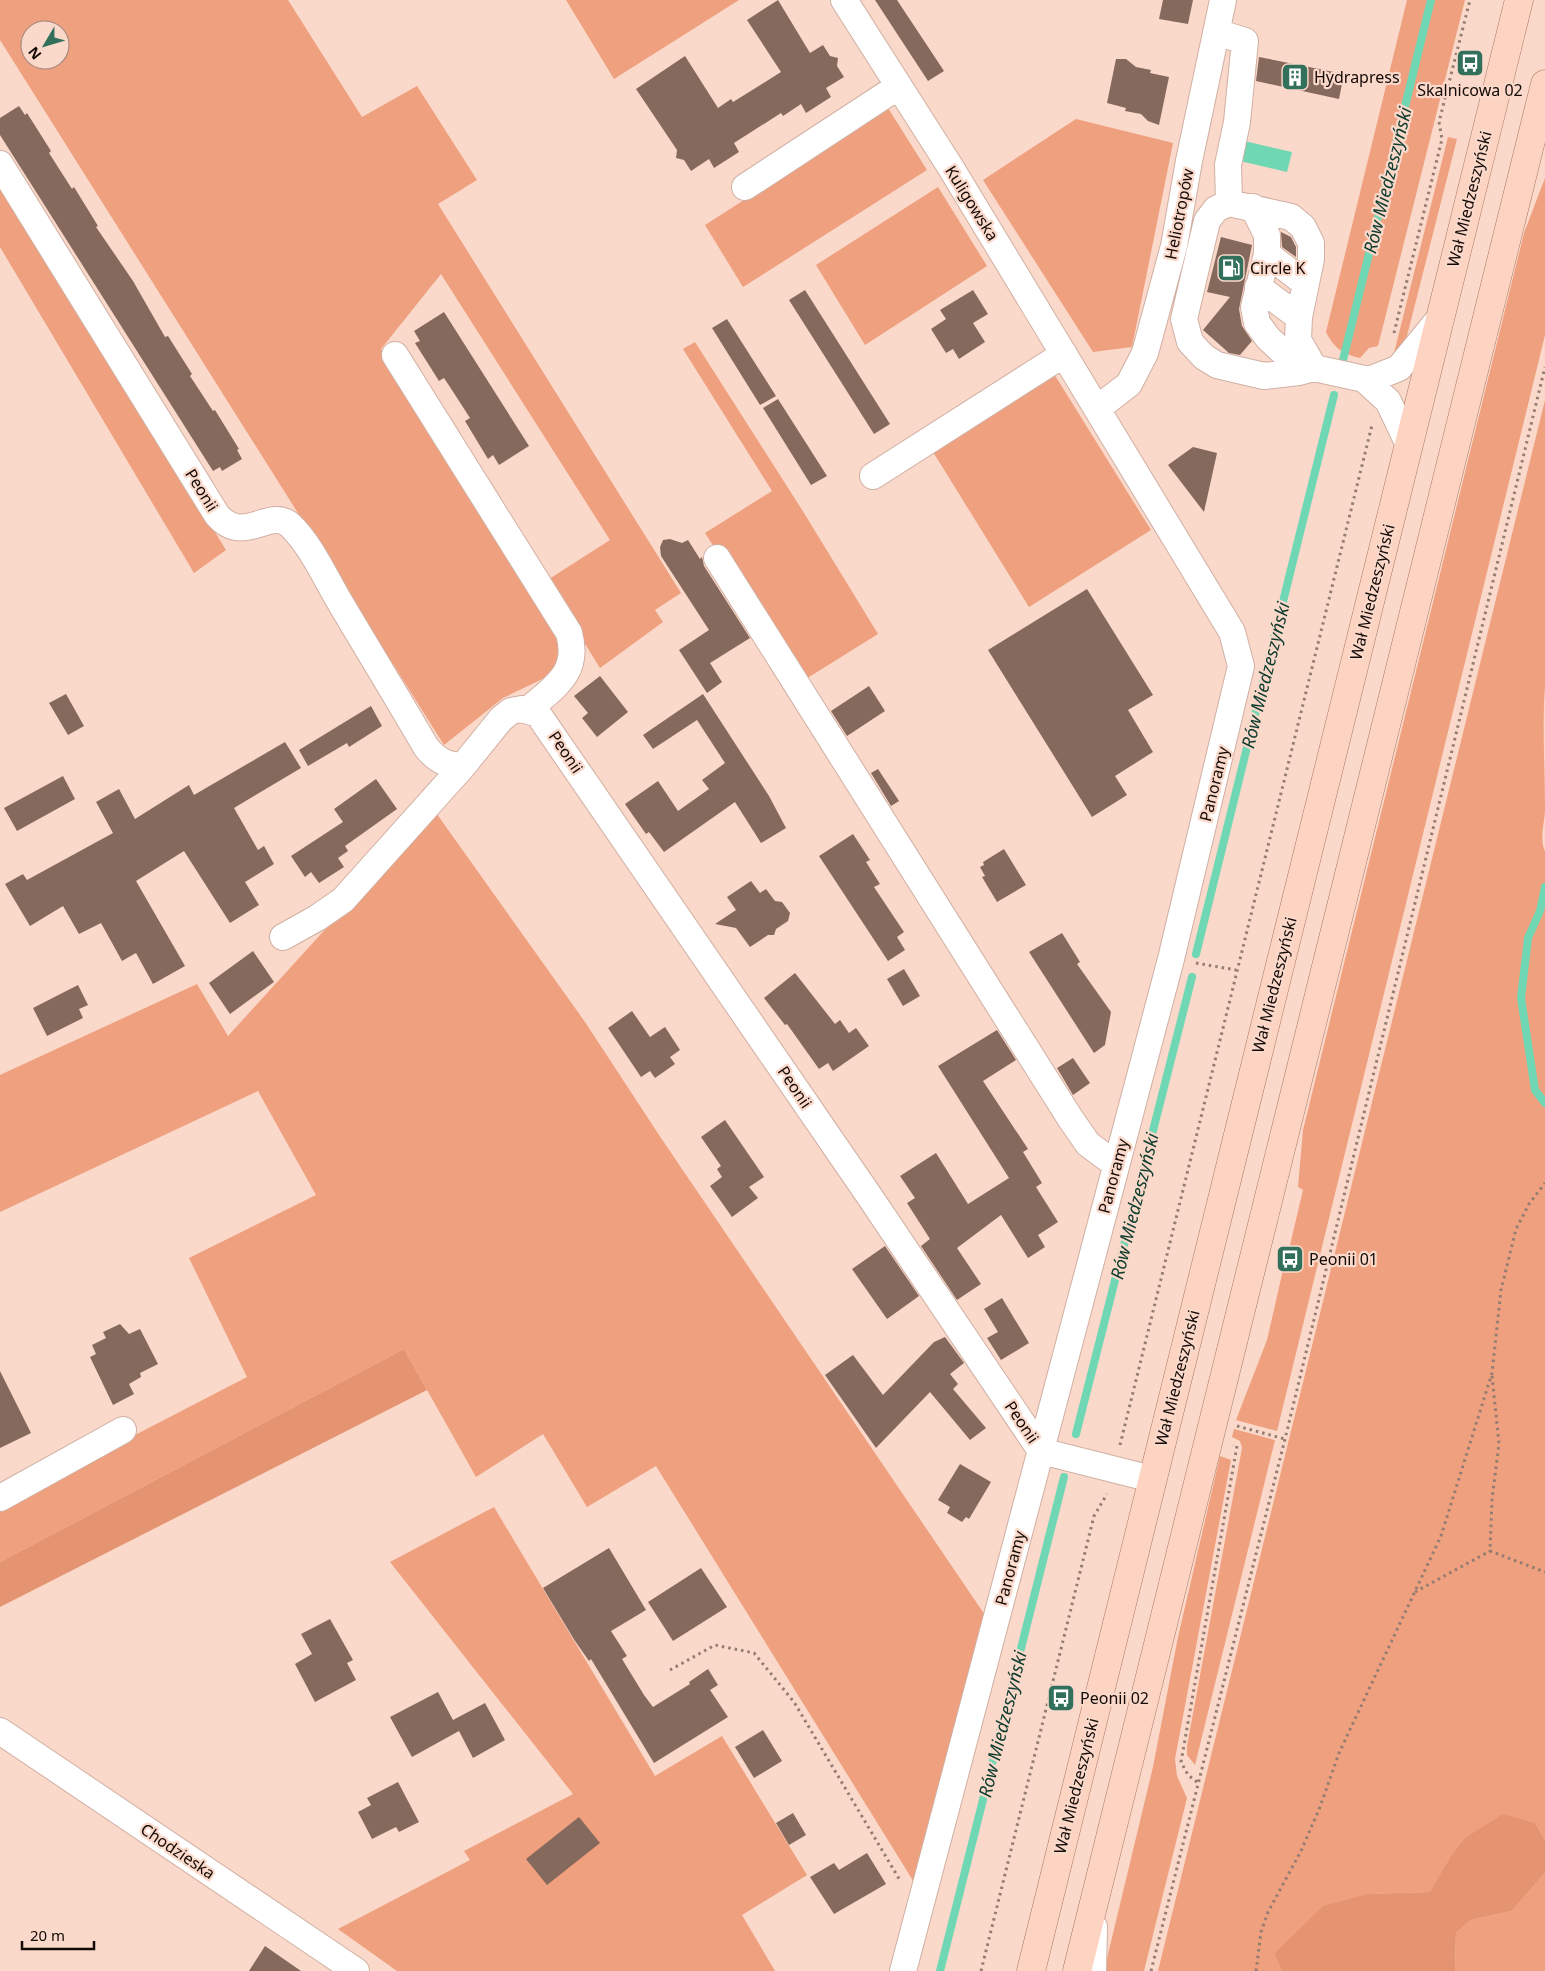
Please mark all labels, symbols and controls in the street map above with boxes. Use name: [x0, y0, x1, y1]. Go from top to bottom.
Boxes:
north arrow: [20, 20, 70, 70]
text: N: [23, 43, 45, 64]
bus stop icon: Skalnicowa 02: [1455, 48, 1485, 78]
building icon: Hydrapress: [1280, 62, 1310, 92]
place label: Hydrapress: [1314, 66, 1400, 88]
place label: Skalnicowa 02: [1417, 79, 1523, 101]
water label: Rów Miedzeszyński: [1357, 104, 1417, 256]
street label: Wał Miedzeszyński: [1441, 129, 1497, 269]
street label: Kuligowska: [940, 161, 1004, 245]
street label: Heliotropów: [1159, 166, 1199, 261]
fuel station icon: Circle K: [1216, 253, 1246, 283]
place label: Circle K: [1250, 257, 1306, 279]
street label: Peonii: [180, 464, 224, 516]
street label: Wał Miedzeszyński: [1344, 522, 1400, 662]
water label: Rów Miedzeszyński: [1235, 599, 1295, 751]
street label: Peonii: [544, 727, 588, 777]
street label: Panoramy: [1194, 743, 1234, 824]
street label: Wał Miedzeszyński: [1246, 915, 1302, 1055]
street label: Peonii: [773, 1062, 817, 1112]
water label: Rów Miedzeszyński: [1104, 1130, 1164, 1282]
street label: Panoramy: [1092, 1135, 1134, 1216]
bus stop icon: Peonii 01: [1275, 1244, 1305, 1274]
place label: Peonii 01: [1309, 1248, 1378, 1270]
street label: Wał Miedzeszyński: [1149, 1308, 1205, 1448]
street label: Peonii: [1000, 1397, 1044, 1447]
street label: Panoramy: [989, 1527, 1031, 1608]
water label: Rów Miedzeszyński: [972, 1648, 1032, 1800]
bus stop icon: Peonii 02: [1046, 1683, 1076, 1713]
place label: Peonii 02: [1080, 1687, 1149, 1709]
street label: Wał Miedzeszyński: [1048, 1716, 1104, 1856]
street label: Chodzieska: [136, 1818, 220, 1884]
scale bar: [22, 1918, 95, 1950]
text: 20 m: [30, 1925, 65, 1945]

